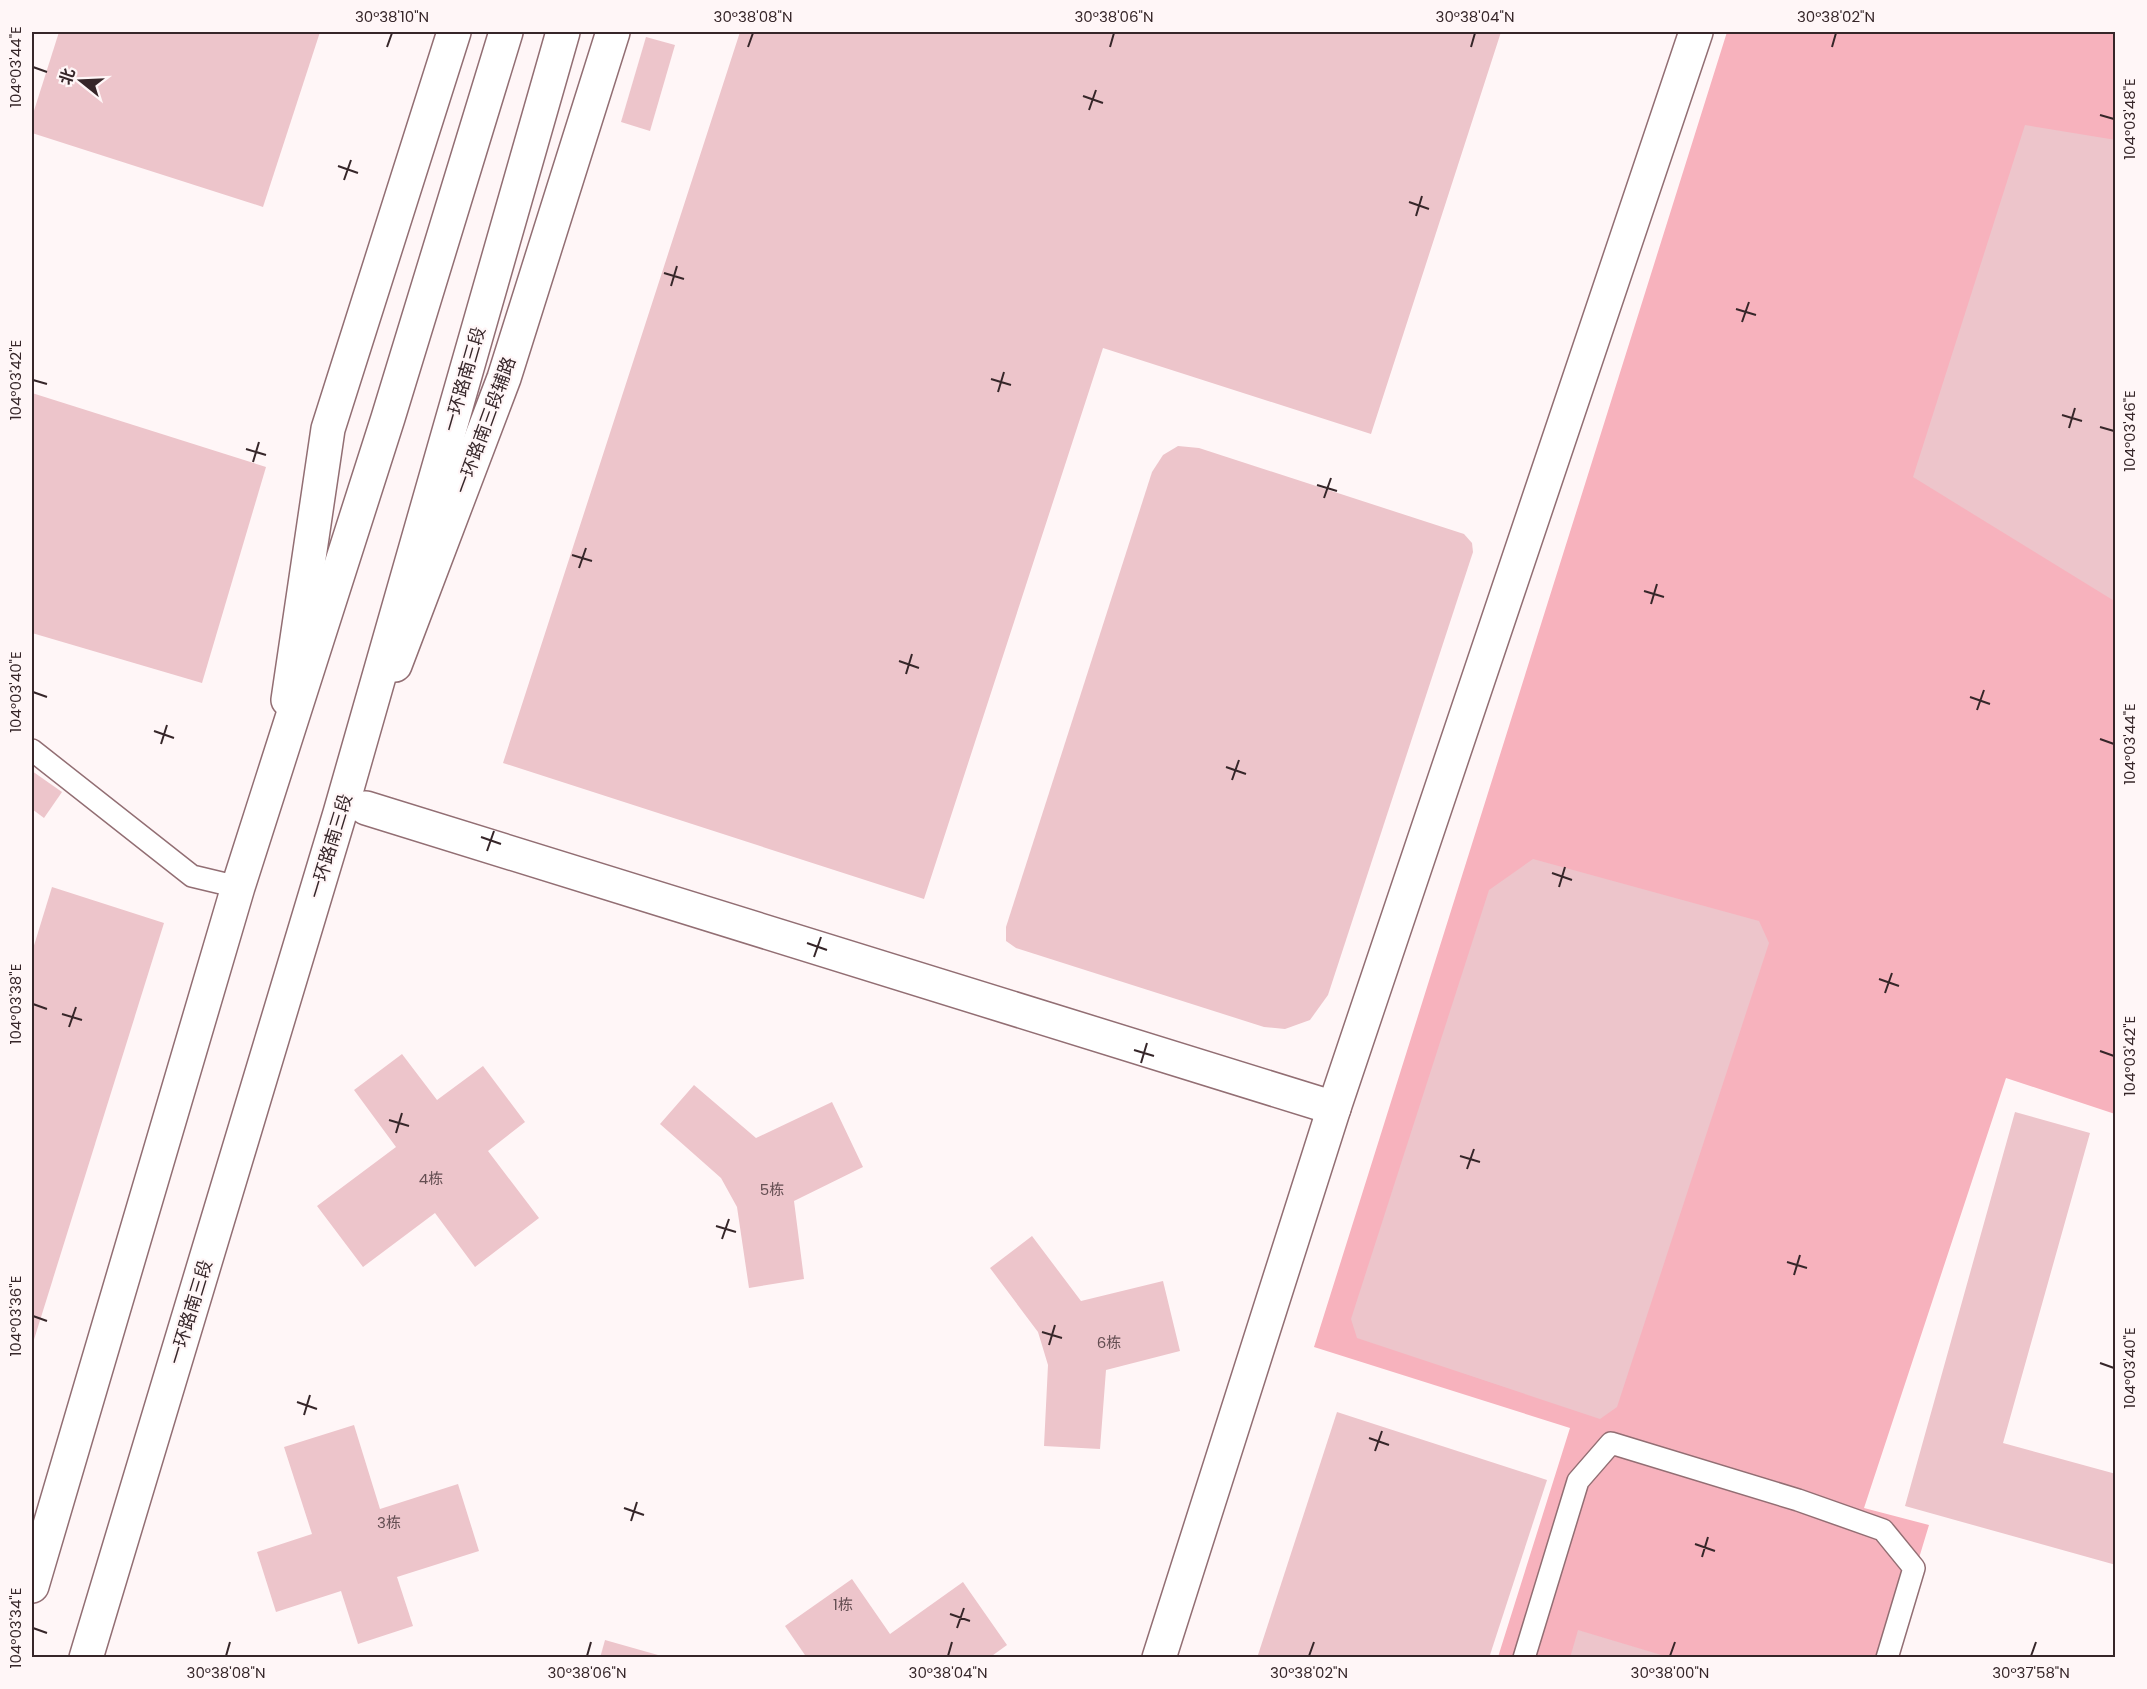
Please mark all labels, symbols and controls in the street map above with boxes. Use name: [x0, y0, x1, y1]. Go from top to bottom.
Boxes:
text: 30°38'10"N: [355, 6, 429, 27]
text: 30°38'08"N: [714, 6, 792, 27]
text: 30°38'06"N: [1075, 6, 1153, 27]
text: 30°38'04"N: [1436, 6, 1514, 27]
text: 30°38'02"N: [1797, 6, 1875, 27]
text: 104°03'44"E: [5, 26, 26, 108]
north arrow: [51, 51, 111, 111]
text: 北: [54, 65, 81, 88]
text: 104°03'48"E: [2119, 78, 2140, 160]
street label: 一环路南三段: [437, 324, 491, 434]
text: 104°03'42"E: [5, 340, 26, 420]
street label: 一环路南三段辅路: [449, 353, 521, 497]
text: 104°03'46"E: [2119, 390, 2140, 472]
text: 104°03'40"E: [5, 651, 26, 733]
text: 104°03'44"E: [2119, 703, 2140, 785]
street label: 一环路南三段: [302, 791, 358, 901]
text: 104°03'38"E: [5, 964, 26, 1044]
text: 104°03'42"E: [2119, 1016, 2140, 1096]
house number: 4栋: [419, 1168, 443, 1189]
house number: 5栋: [760, 1179, 784, 1200]
street label: 一环路南三段: [162, 1257, 218, 1367]
text: 104°03'36"E: [5, 1276, 26, 1356]
text: 104°03'40"E: [2119, 1327, 2140, 1409]
house number: 6栋: [1097, 1332, 1121, 1353]
house number: 3栋: [377, 1512, 401, 1533]
text: 104°03'34"E: [5, 1588, 26, 1668]
house number: 1栋: [833, 1594, 853, 1615]
text: 30°38'08"N: [187, 1662, 265, 1683]
text: 30°38'06"N: [548, 1662, 626, 1683]
text: 30°38'04"N: [909, 1662, 987, 1683]
text: 30°38'02"N: [1270, 1662, 1348, 1683]
text: 30°38'00"N: [1631, 1662, 1709, 1683]
text: 30°37'58"N: [1992, 1662, 2070, 1683]

